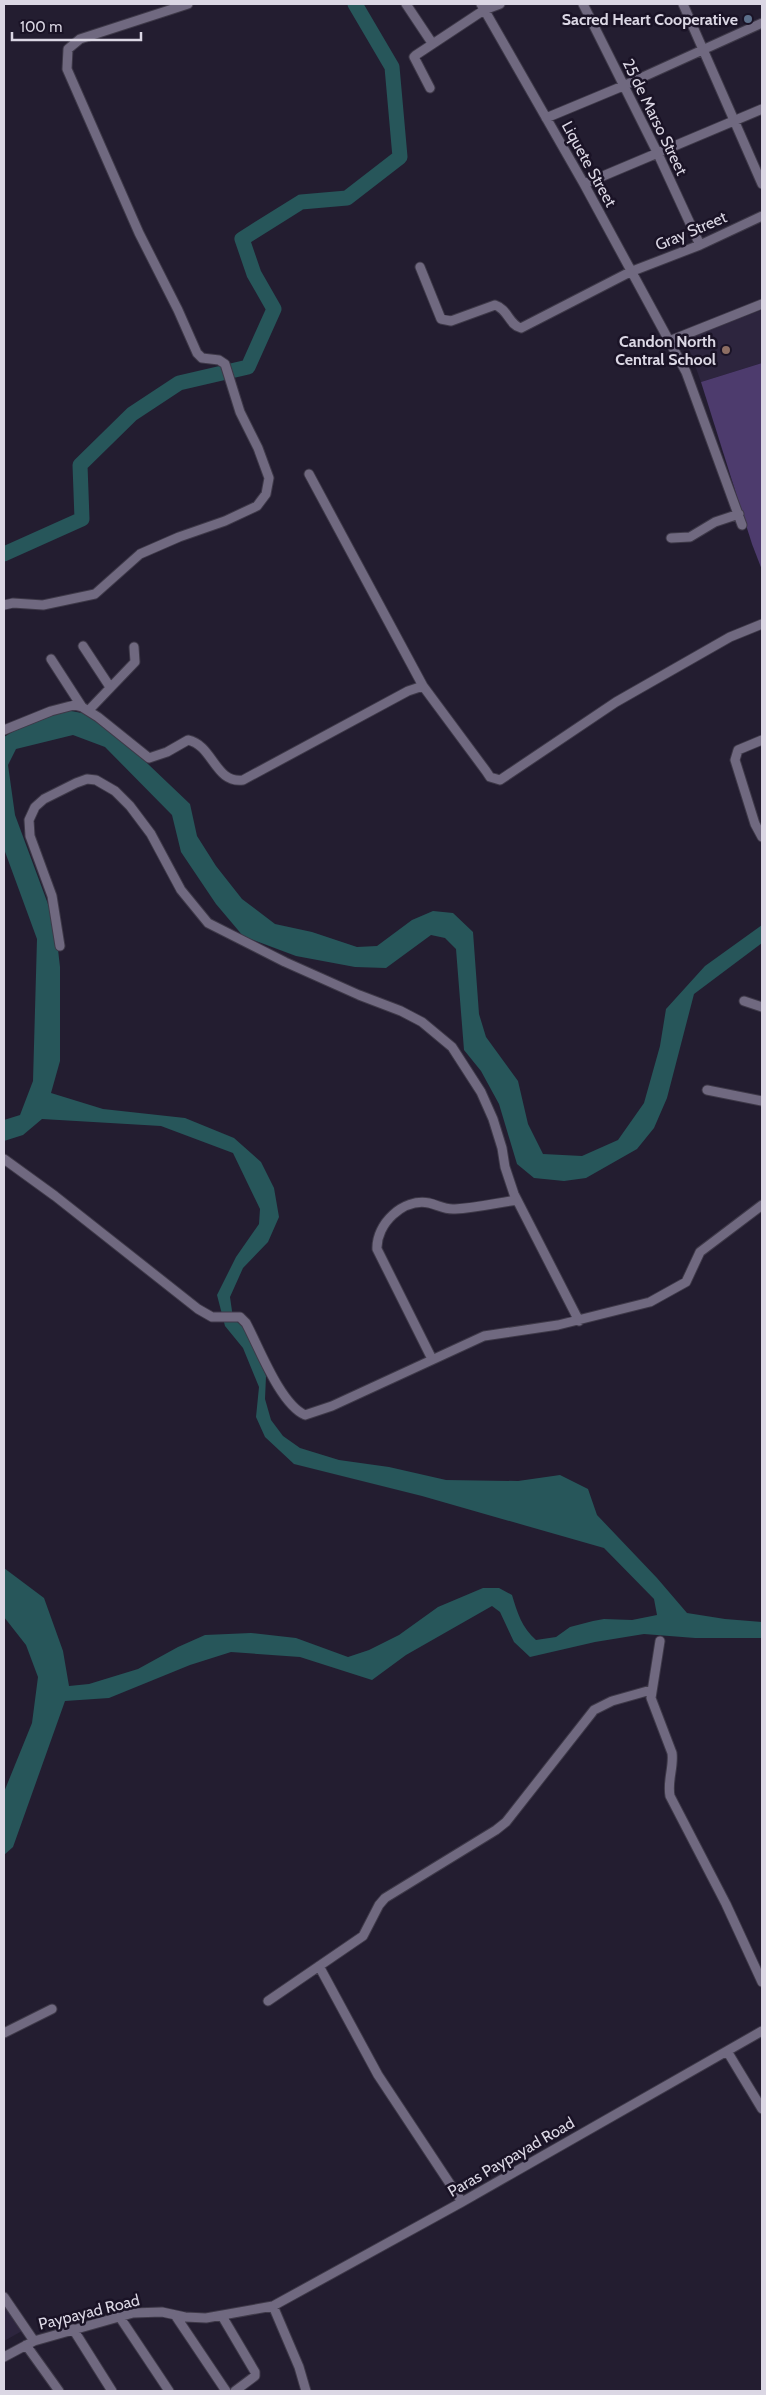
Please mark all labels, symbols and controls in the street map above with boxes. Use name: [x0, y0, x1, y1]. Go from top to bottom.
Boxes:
scale bar: [12, 10, 141, 42]
place label: Sacred Heart Cooperative: [562, 10, 738, 29]
marker: Sacred Heart Cooperative: [742, 13, 754, 25]
text: 100 m: [20, 18, 62, 36]
street label: 25 de Marso Street: [619, 56, 692, 179]
street label: Liquete Street: [558, 118, 621, 211]
street label: Gray Street: [652, 207, 730, 255]
place label: Candon North Central School: [615, 332, 716, 369]
marker: Candon North Central School: [720, 344, 732, 356]
street label: Paras Paypayad Road: [444, 2113, 578, 2201]
street label: Paypayad Road: [36, 2290, 142, 2334]

